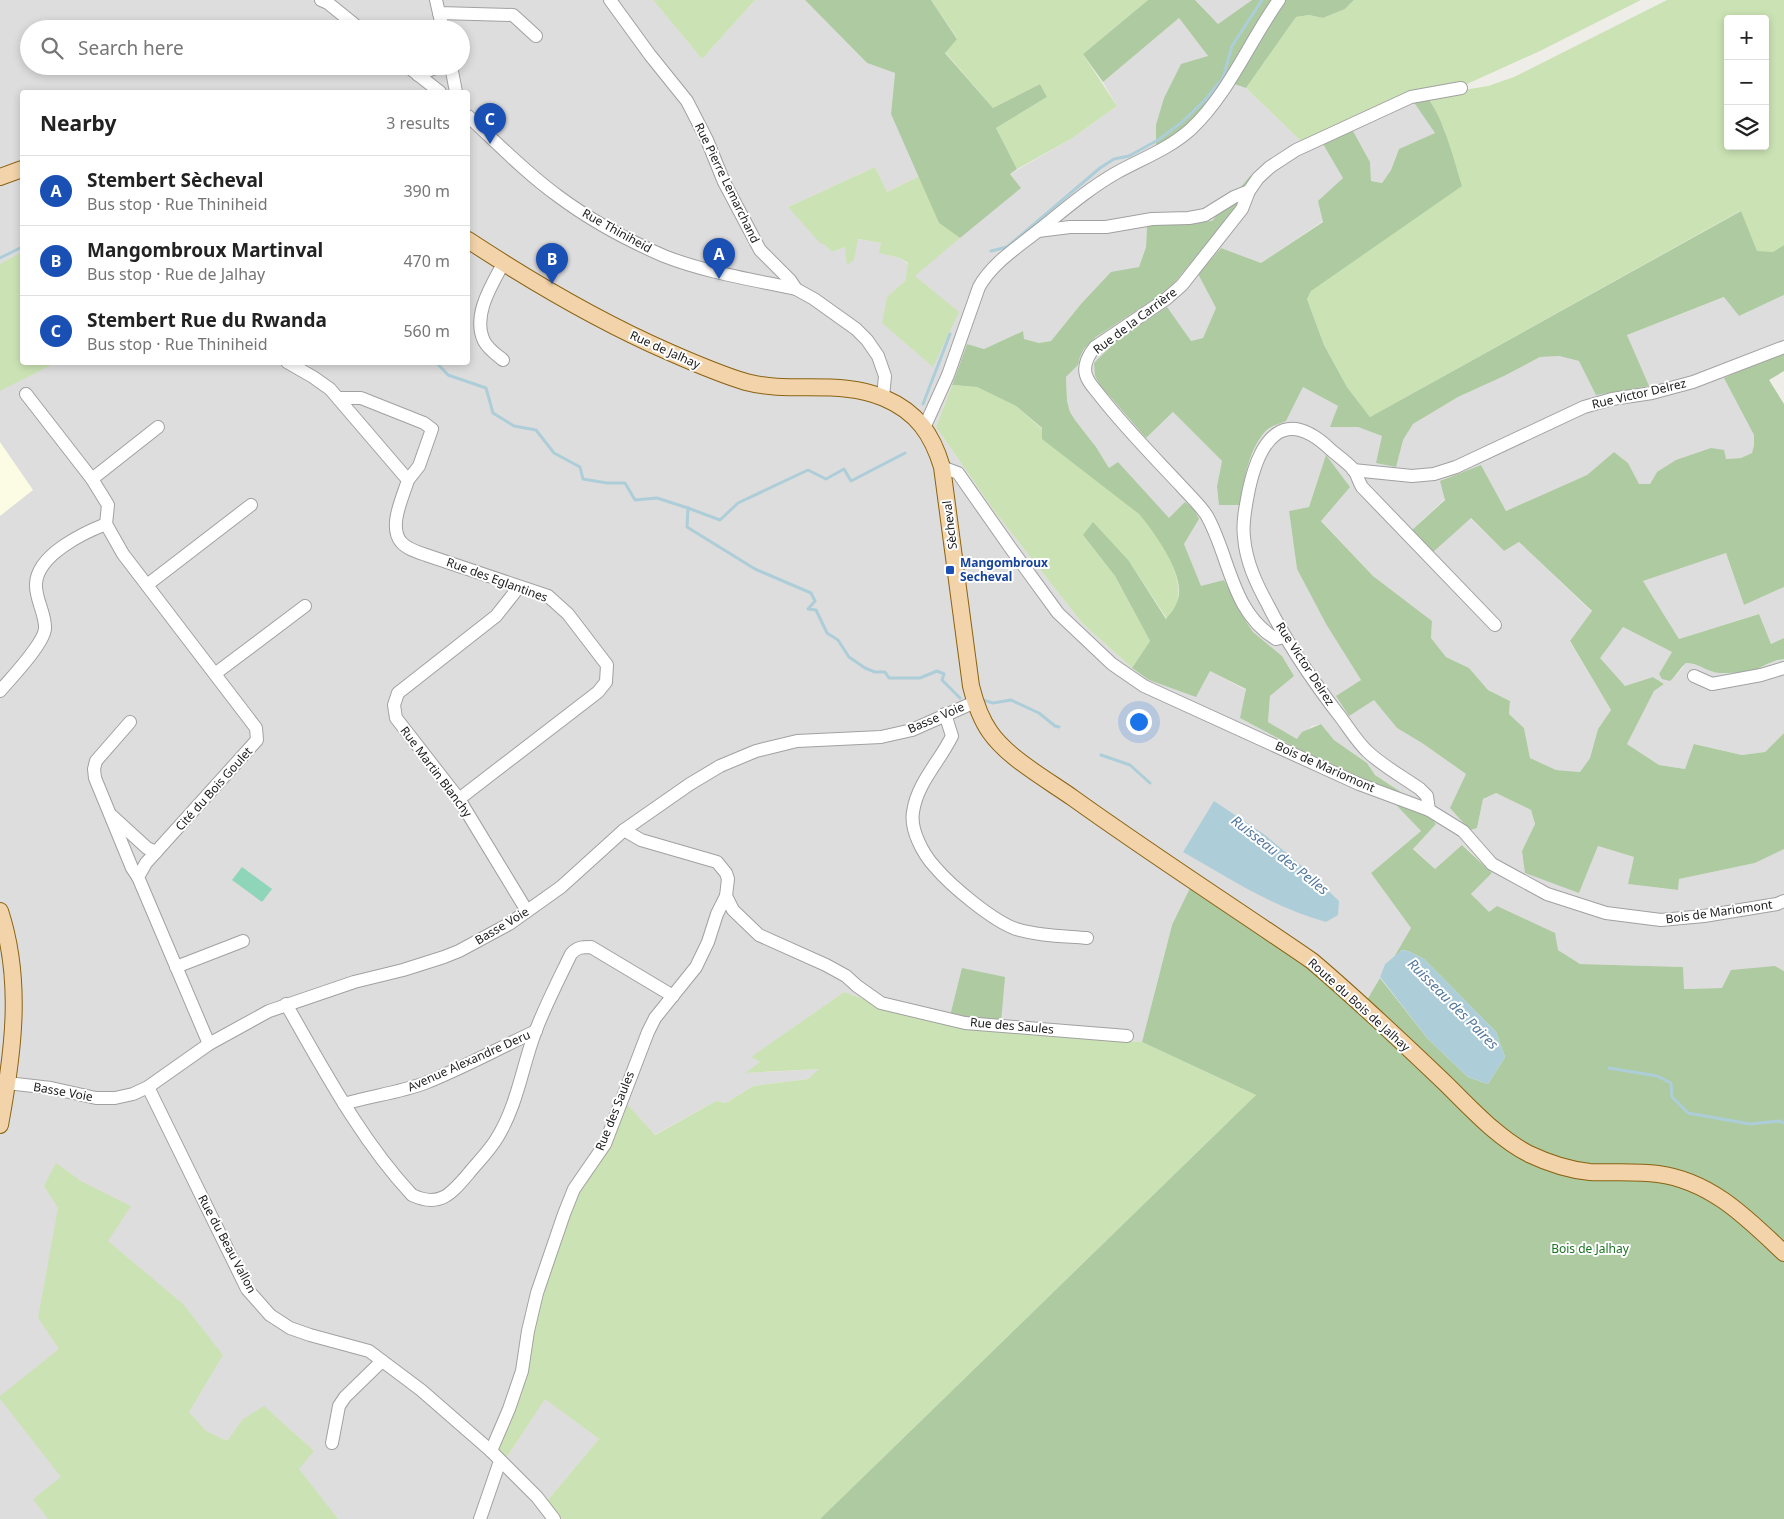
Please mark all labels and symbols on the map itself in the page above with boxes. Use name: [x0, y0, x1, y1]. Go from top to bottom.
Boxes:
pin: C: [474, 103, 506, 144]
street label: Rue Pierre Lemarchand: [691, 120, 764, 246]
street label: Rue Thiniheid: [579, 204, 655, 257]
pin: A: [703, 238, 735, 279]
pin: B: [536, 243, 568, 284]
street label: Rue de la Carrière: [1089, 283, 1180, 358]
street label: Rue de Jalhay: [627, 326, 704, 373]
street label: Rue Victor Delrez: [1590, 374, 1688, 413]
street label: Sècheval: [938, 500, 961, 550]
street label: Rue des Eglantines: [444, 553, 550, 606]
place label: Mangombroux Secheval: [960, 554, 1048, 585]
marker: Mangombroux Secheval: [944, 564, 956, 576]
street label: Rue Victor Delrez: [1272, 619, 1339, 709]
street label: Basse Voie: [905, 698, 967, 737]
your location: [1126, 709, 1152, 735]
street label: Rue Martin Blanchy: [397, 723, 477, 821]
street label: Bois de Mariomont: [1273, 737, 1378, 796]
street label: Cité du Bois Goulet: [171, 743, 256, 834]
water label: Ruisseau des Pelles: [1228, 811, 1333, 899]
street label: Bois de Mariomont: [1665, 896, 1774, 927]
street label: Basse Voie: [472, 903, 532, 948]
street label: Route du Bois de Jalhay: [1305, 954, 1415, 1056]
water label: Ruisseau des Paires: [1404, 954, 1503, 1053]
street label: Rue des Saules: [969, 1013, 1055, 1038]
street label: Avenue Alexandre Deru: [405, 1026, 533, 1095]
street label: Rue des Saules: [591, 1068, 638, 1153]
street label: Basse Voie: [32, 1078, 94, 1105]
street label: Rue du Beau Vallon: [194, 1192, 261, 1296]
park label: Bois de Jalhay: [1551, 1240, 1630, 1257]

